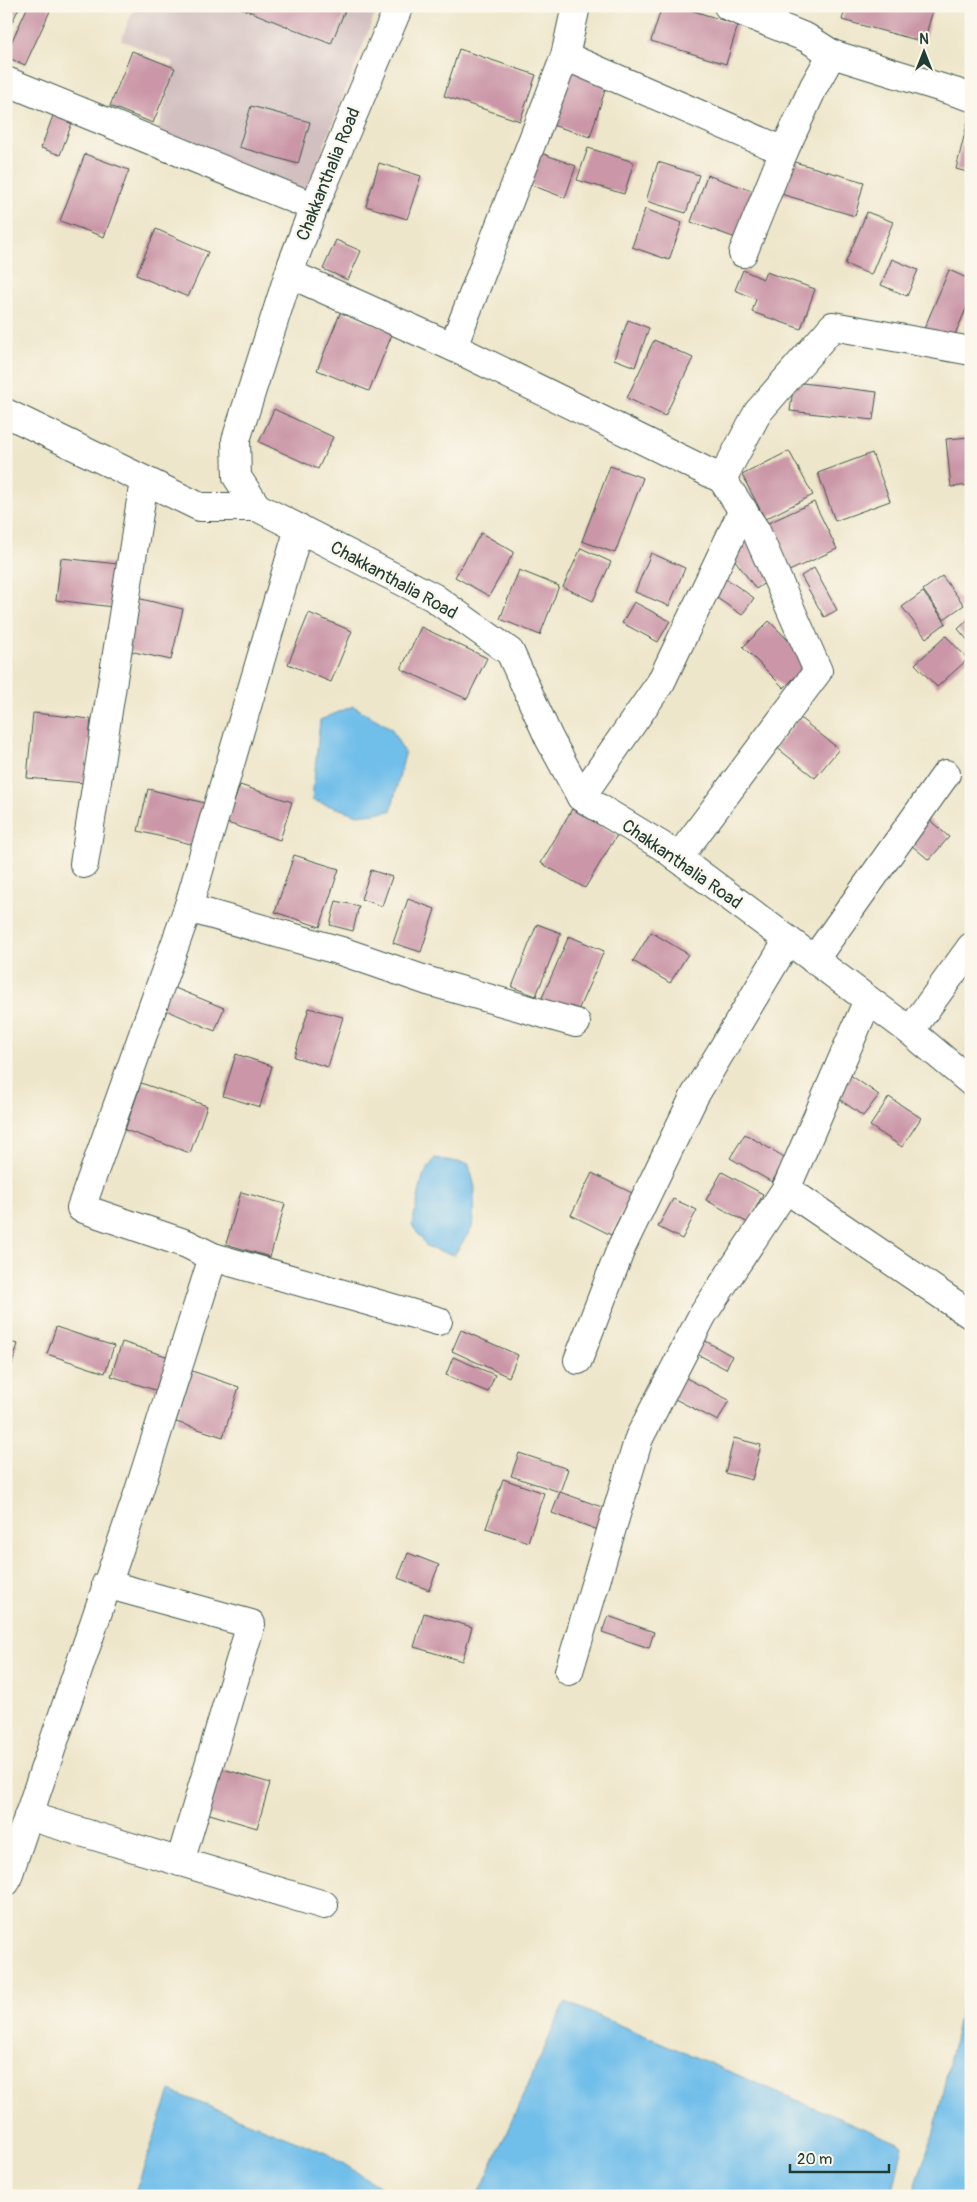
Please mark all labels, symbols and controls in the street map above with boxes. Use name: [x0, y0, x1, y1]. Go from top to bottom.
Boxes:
north arrow: [900, 28, 950, 78]
text: N: [919, 31, 929, 48]
street label: Chakkanthalia Road: [291, 104, 366, 244]
street label: Chakkanthalia Road: [326, 536, 461, 625]
street label: Chakkanthalia Road: [617, 814, 746, 915]
scale bar: [790, 2142, 888, 2174]
text: 20 m: [797, 2150, 832, 2169]

